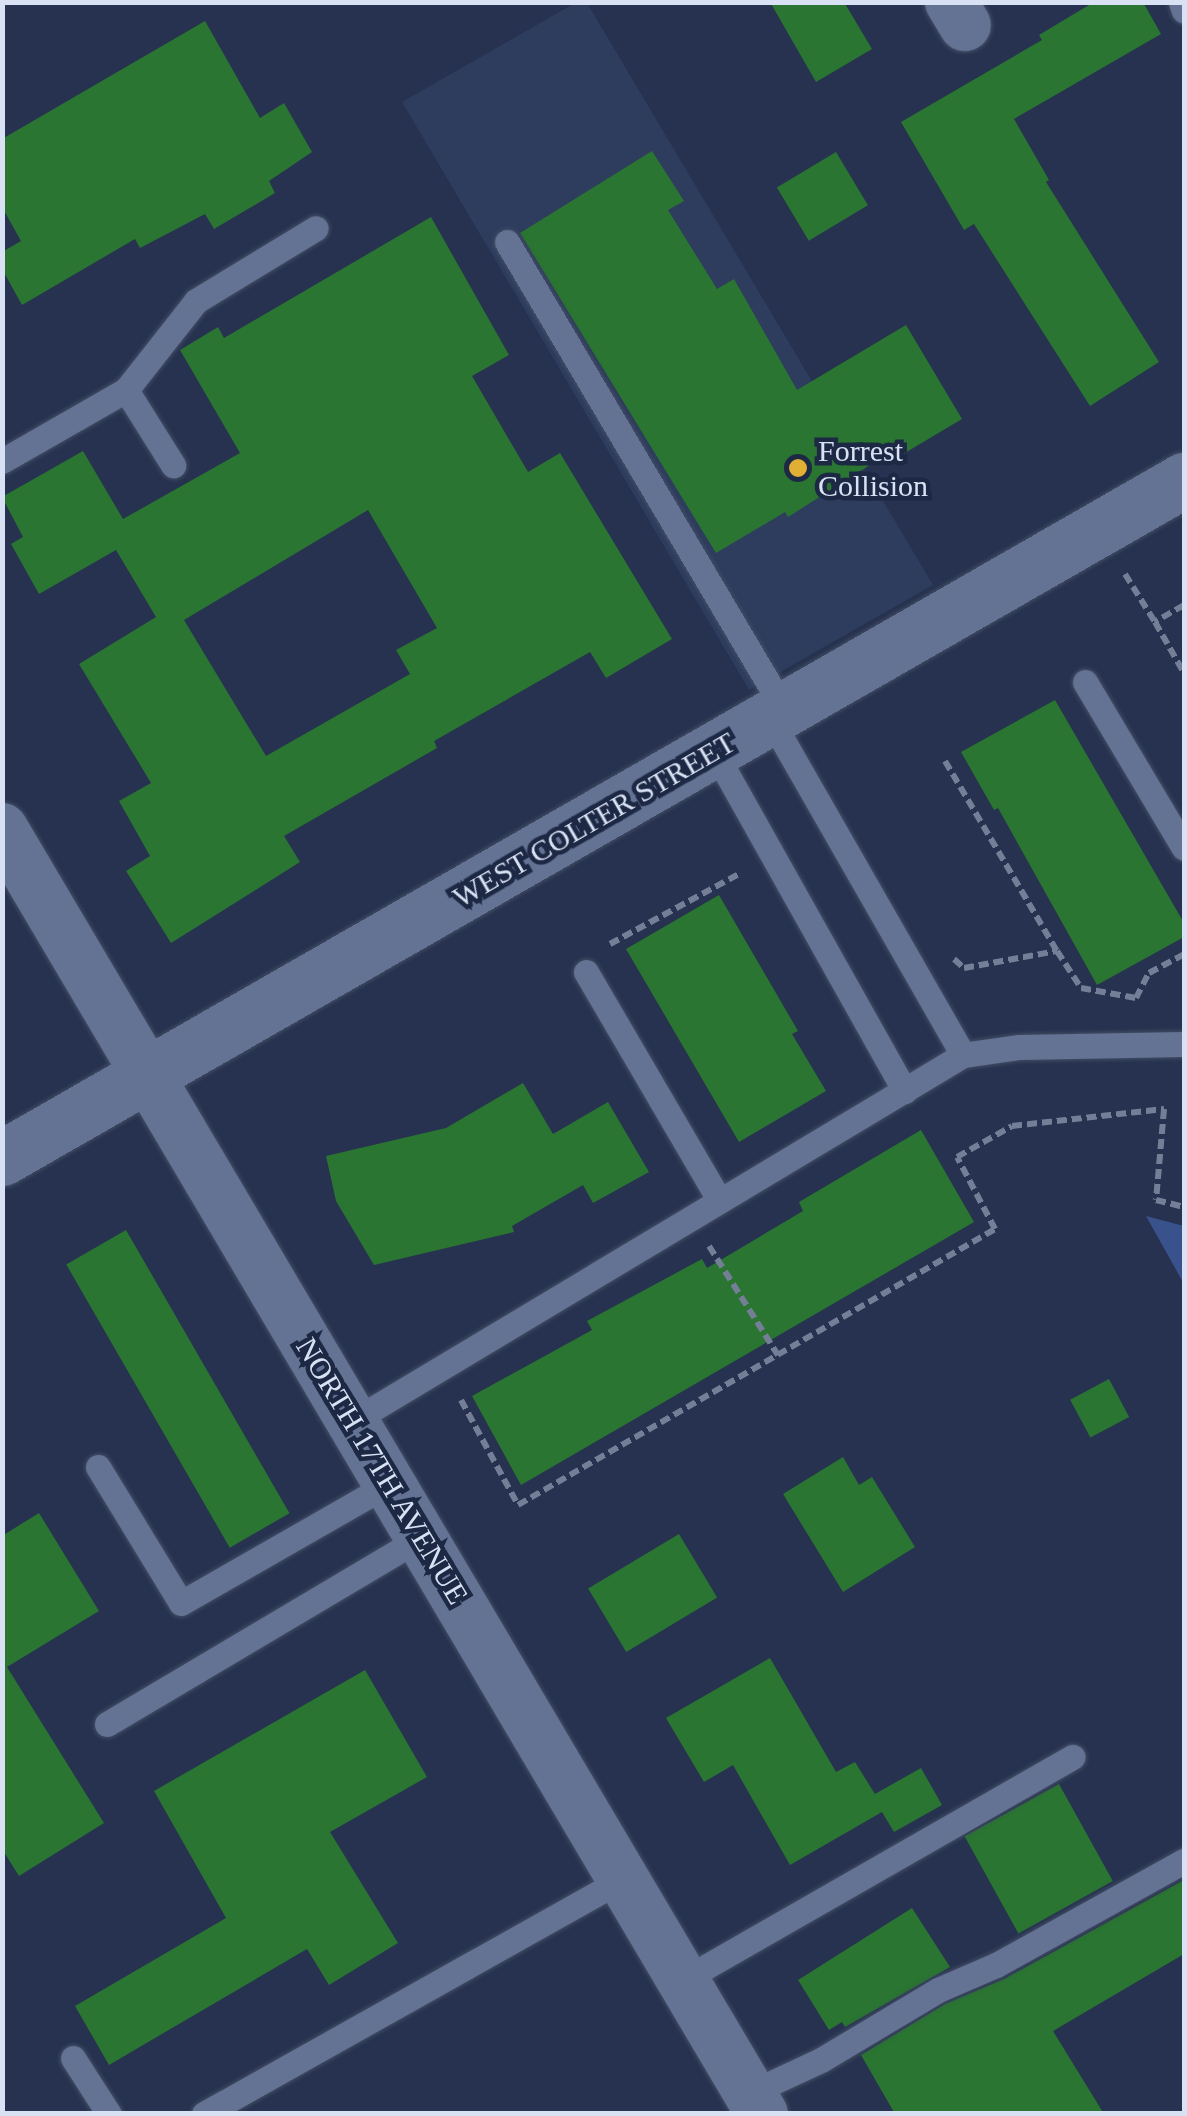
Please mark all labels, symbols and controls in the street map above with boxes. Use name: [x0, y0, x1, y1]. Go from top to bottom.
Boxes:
place label: Forrest Collision: [818, 433, 928, 504]
marker: Forrest Collision: [787, 457, 809, 479]
street label: WEST COLTER STREET: [446, 724, 742, 916]
street label: NORTH 17TH AVENUE: [288, 1331, 476, 1611]

